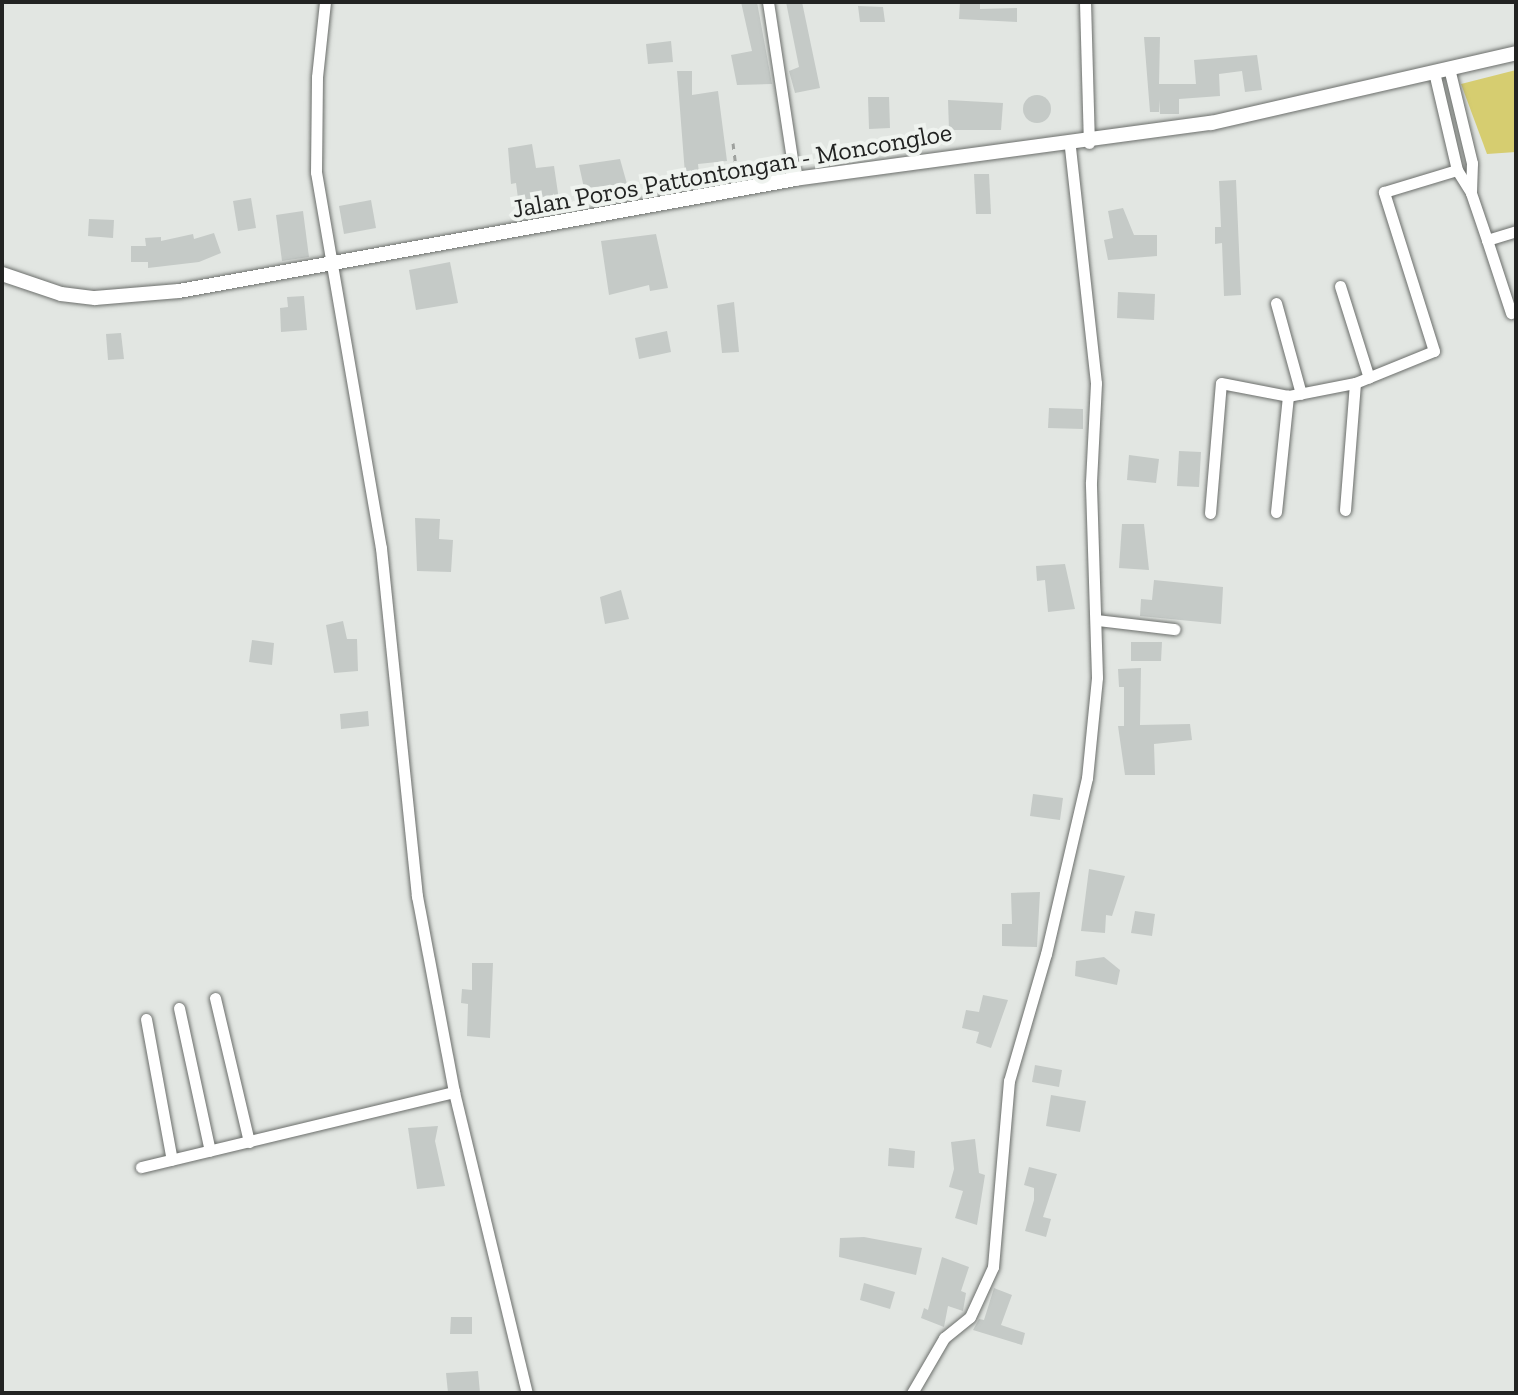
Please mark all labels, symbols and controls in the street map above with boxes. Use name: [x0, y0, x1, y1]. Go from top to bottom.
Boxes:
street label: Jalan Poros Pattontongan - Moncongloe: [510, 117, 954, 225]

